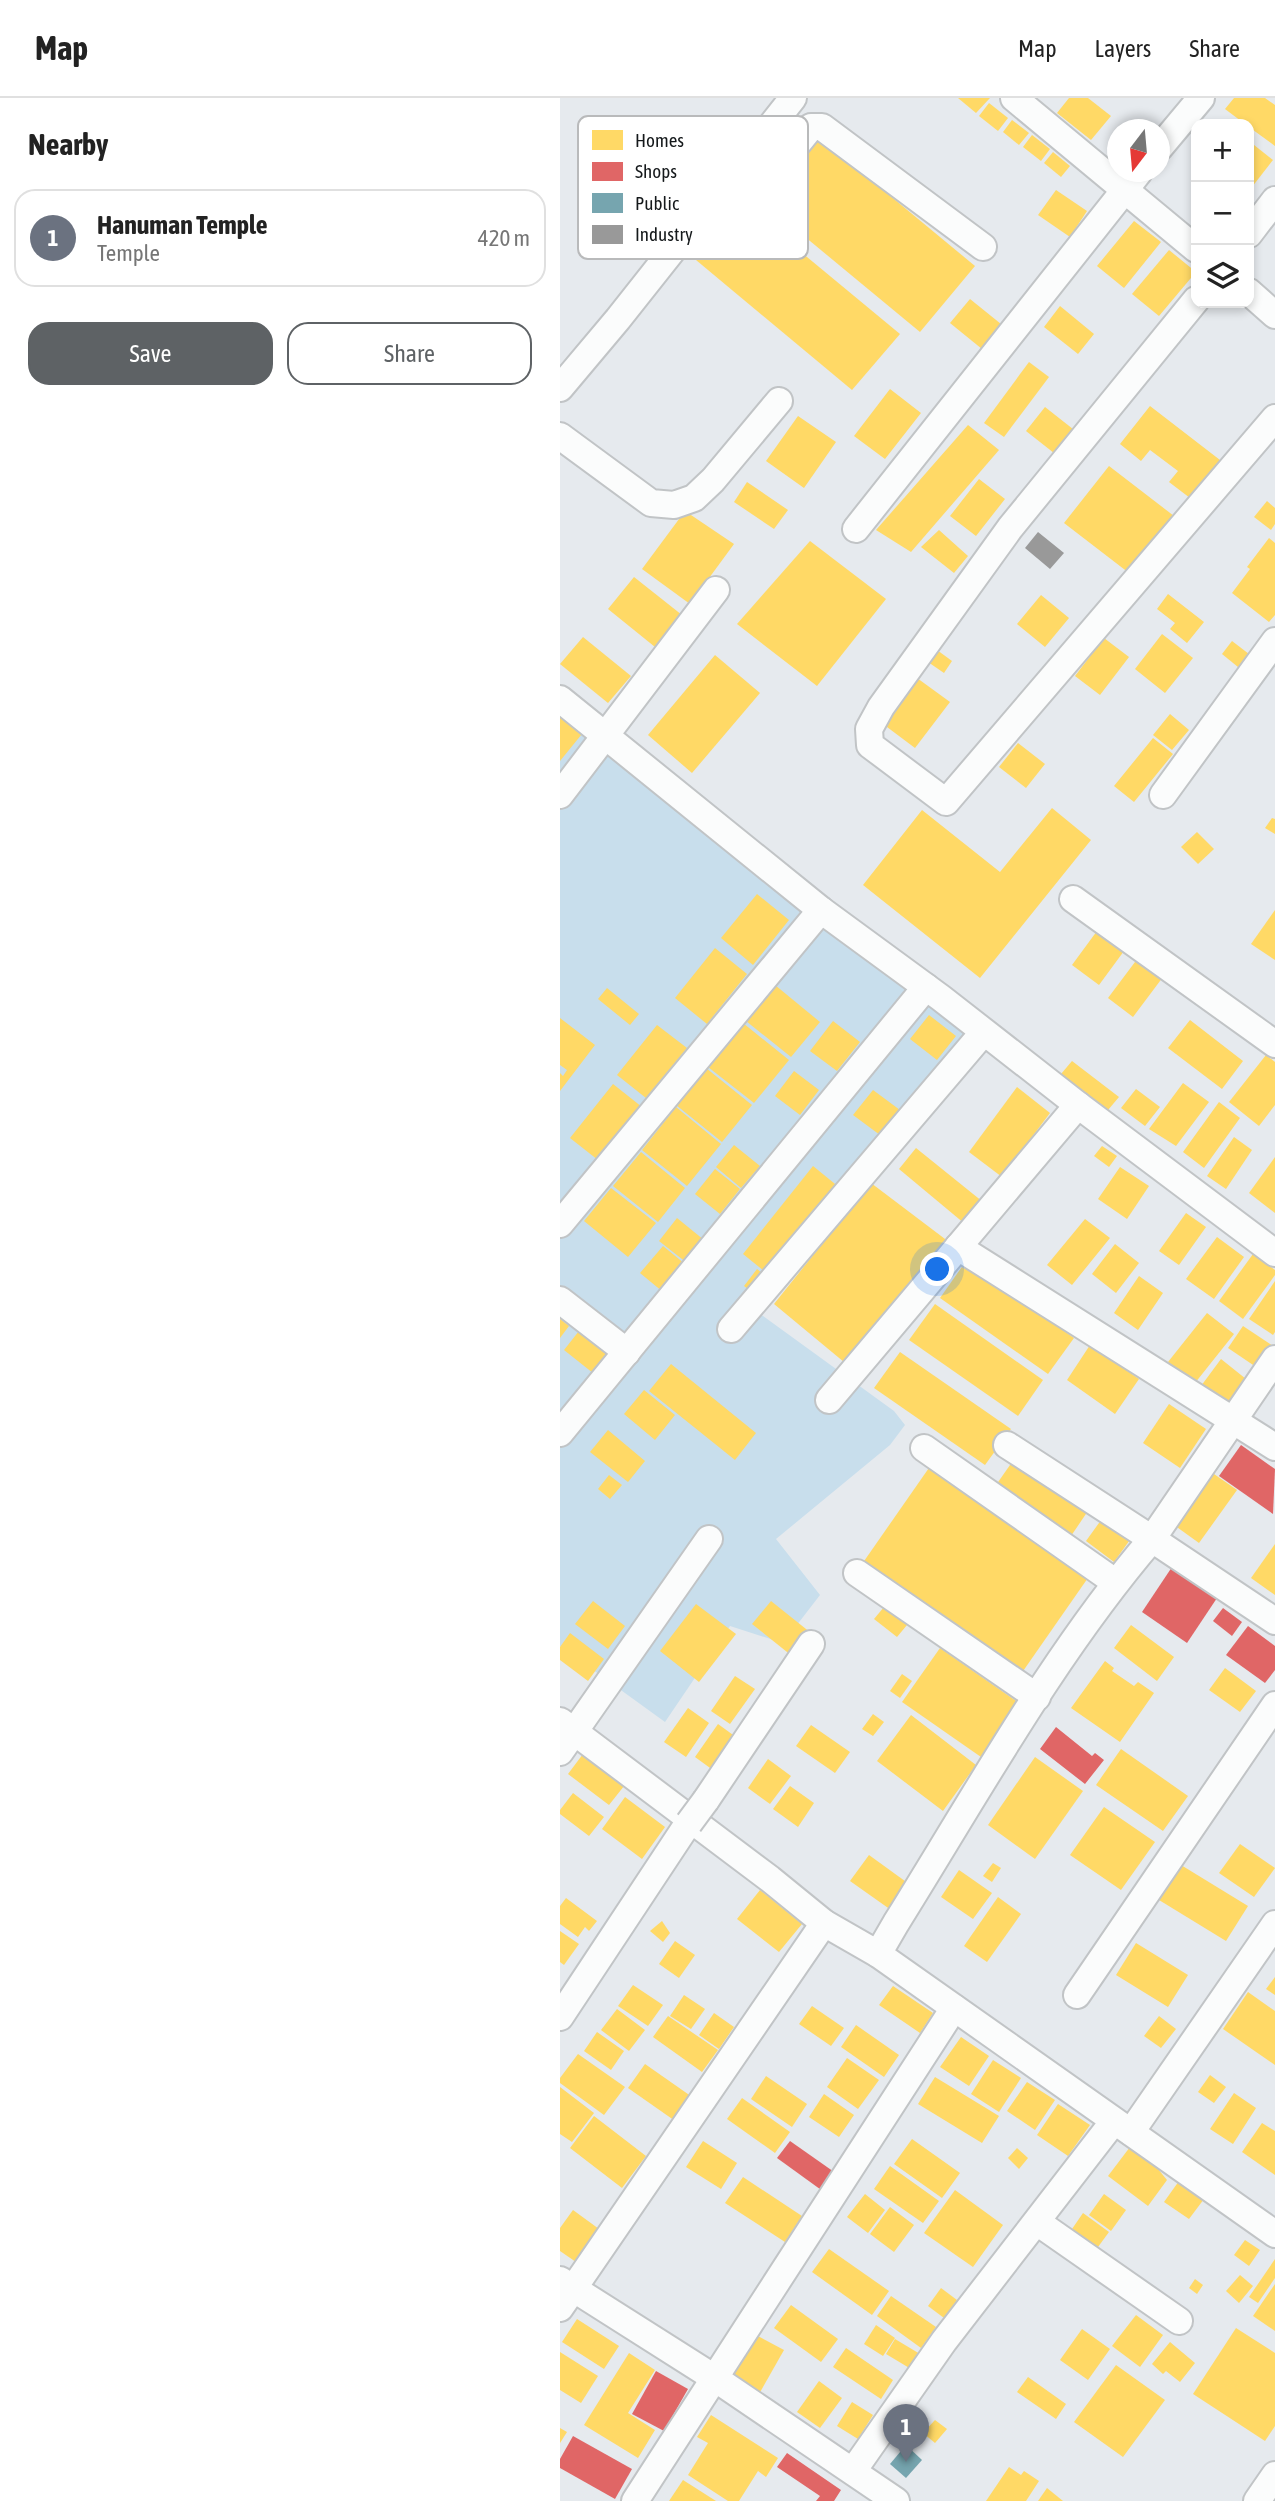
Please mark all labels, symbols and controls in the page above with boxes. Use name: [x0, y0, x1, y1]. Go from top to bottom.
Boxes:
text: Map: [35, 29, 88, 67]
text: Map: [1018, 35, 1057, 62]
text: Layers: [1095, 35, 1151, 62]
text: Share: [1189, 35, 1240, 62]
legend: [578, 116, 808, 259]
north arrow: [1107, 119, 1170, 182]
map controls: [1191, 119, 1254, 308]
button: +: [1191, 119, 1254, 182]
text: Nearby: [28, 127, 108, 161]
text: Homes: [635, 129, 684, 151]
text: Shops: [635, 160, 677, 182]
button: −: [1191, 182, 1254, 245]
text: Public: [635, 192, 680, 214]
text: Hanuman Temple: [97, 210, 267, 240]
text: Industry: [635, 223, 693, 245]
text: 1: [48, 225, 58, 251]
text: 420 m: [478, 225, 530, 251]
text: Temple: [97, 240, 160, 266]
button: layers: [1191, 245, 1254, 308]
button: Save: [28, 322, 273, 385]
button: Share: [287, 322, 532, 385]
your location: [920, 1252, 954, 1286]
pin: 1: [883, 2404, 929, 2462]

